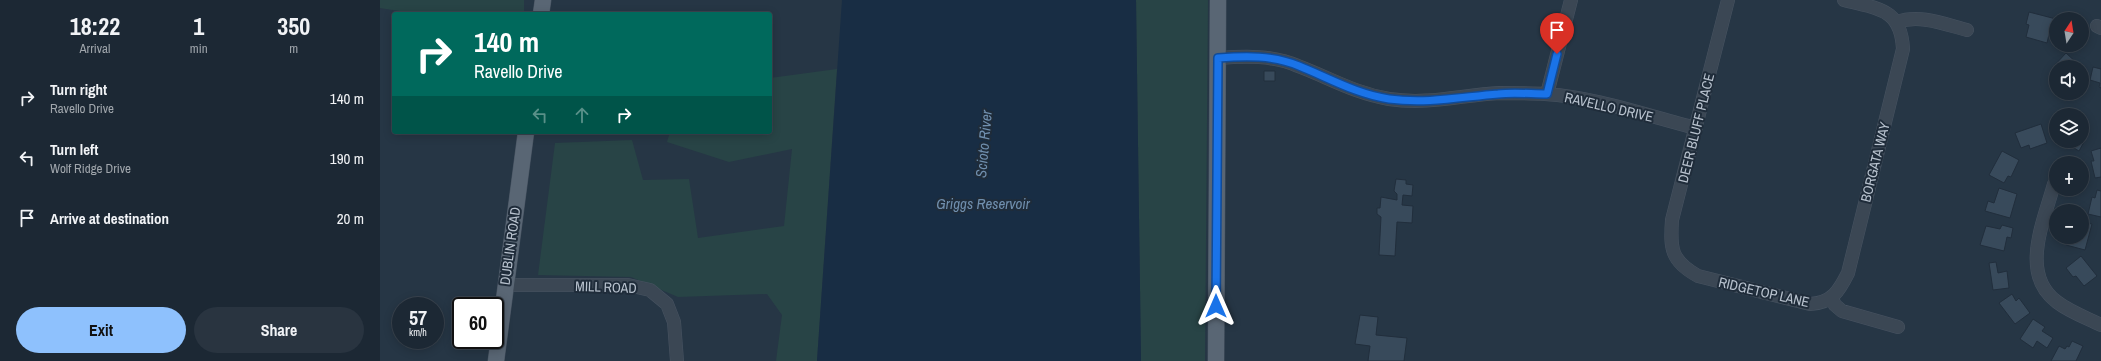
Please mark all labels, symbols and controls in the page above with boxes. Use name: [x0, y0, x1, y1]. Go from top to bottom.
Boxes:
text: 18:22: [70, 10, 120, 42]
text: 1: [193, 10, 204, 42]
text: 350: [277, 10, 310, 42]
north arrow: [2049, 12, 2089, 52]
map controls: [2049, 12, 2089, 244]
pin: [1540, 13, 1574, 54]
icon: arrive: [1546, 19, 1568, 41]
text: 140 m: [474, 23, 539, 61]
icon: right: [408, 28, 460, 80]
text: Arrival: [80, 40, 110, 57]
text: min: [190, 40, 208, 57]
text: m: [289, 40, 298, 57]
text: Ravello Drive: [474, 59, 563, 84]
button: sound: [2049, 60, 2089, 100]
street label: DEER BLUFF PLACE: [1674, 71, 1718, 185]
text: Turn right: [50, 79, 107, 100]
icon: right: [16, 87, 38, 109]
text: 140 m: [330, 88, 364, 109]
street label: RAVELLO DRIVE: [1563, 88, 1655, 126]
text: Ravello Drive: [50, 100, 114, 117]
icon: left: [529, 104, 551, 126]
icon: ahead: [571, 104, 593, 126]
icon: right: [613, 104, 635, 126]
water label: Scioto River: [970, 108, 997, 179]
button: layers: [2049, 108, 2089, 148]
street label: BORGATA WAY: [1856, 120, 1894, 204]
text: Turn left: [50, 139, 98, 160]
icon: left: [16, 147, 38, 169]
text: 190 m: [330, 148, 364, 169]
button: +: [2049, 156, 2089, 196]
text: Wolf Ridge Drive: [50, 160, 131, 177]
water label: Griggs Reservoir: [936, 193, 1031, 214]
button: −: [2049, 204, 2089, 244]
street label: DUBLIN ROAD: [496, 206, 524, 286]
icon: arrive: [16, 207, 38, 229]
text: Arrive at destination: [50, 208, 169, 229]
text: 20 m: [337, 208, 364, 229]
street label: RIDGETOP LANE: [1717, 273, 1811, 311]
street label: MILL ROAD: [575, 277, 637, 297]
position arrow: [1195, 285, 1237, 327]
speed limit sign: 60: [452, 297, 504, 349]
text: 57: [409, 304, 427, 331]
button: Exit: [16, 307, 186, 353]
button: Share: [194, 307, 364, 353]
text: km/h: [409, 326, 427, 339]

